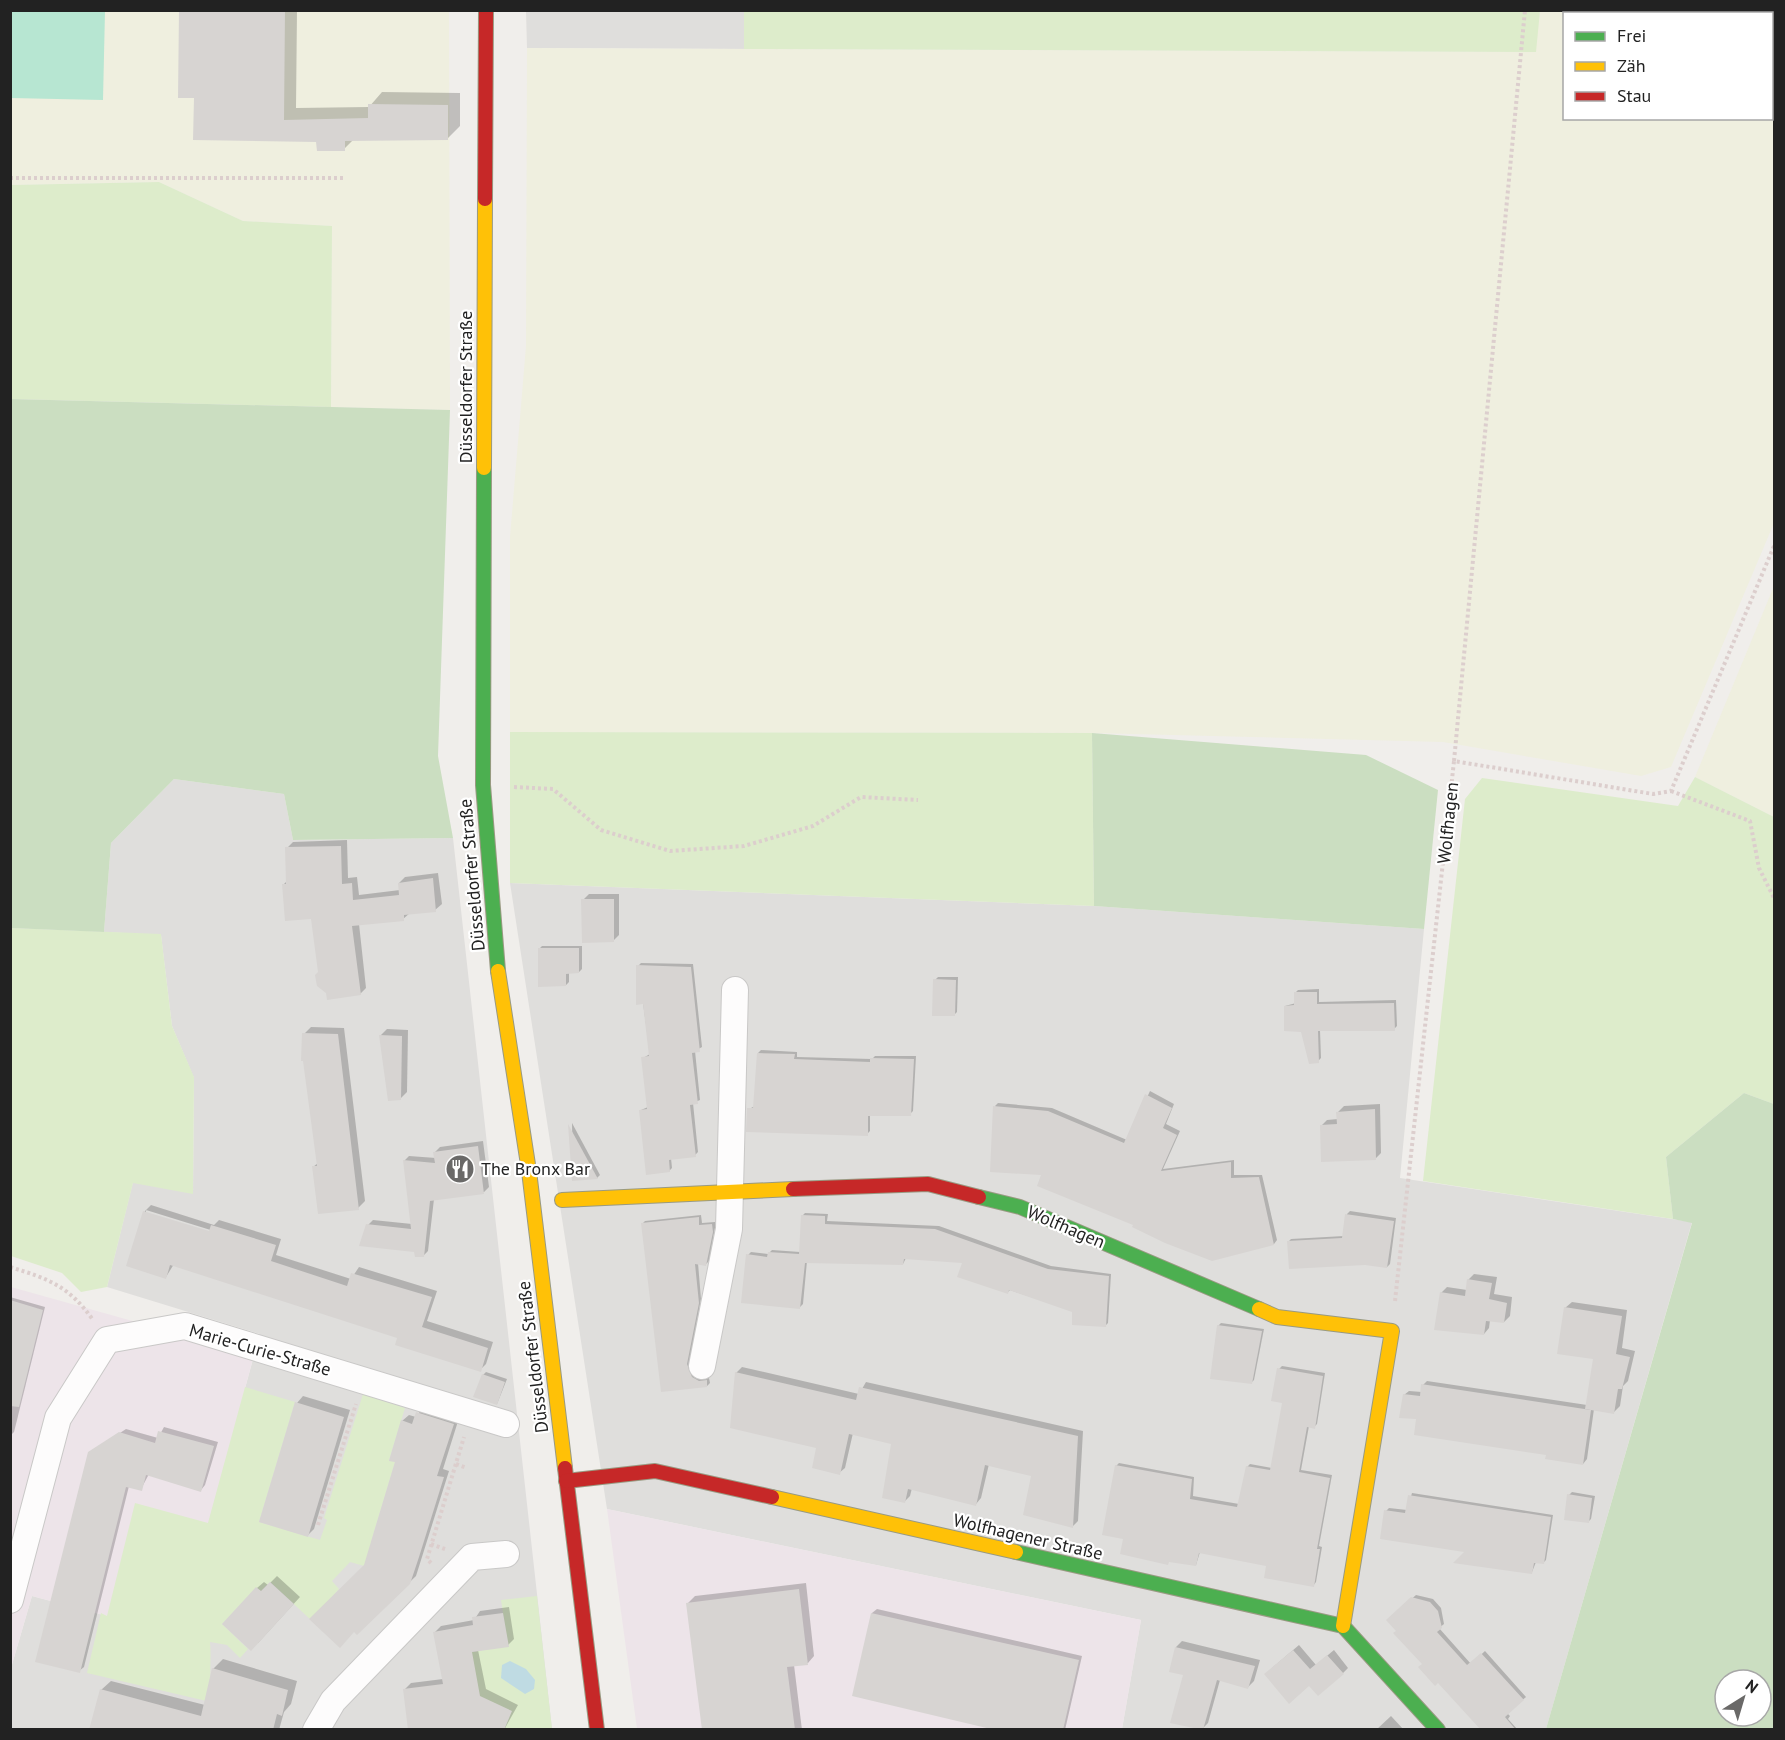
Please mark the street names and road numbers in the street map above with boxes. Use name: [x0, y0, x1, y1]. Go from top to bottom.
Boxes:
street label: Düsseldorfer Straße: [454, 311, 477, 463]
street label: Wolfhagen: [1432, 781, 1463, 865]
street label: Düsseldorfer Straße: [453, 798, 490, 952]
street label: Wolfhagen: [1024, 1200, 1109, 1253]
street label: Düsseldorfer Straße: [512, 1280, 553, 1434]
street label: Marie-Curie-Straße: [187, 1318, 334, 1381]
street label: Wolfhagener Straße: [951, 1508, 1105, 1565]

